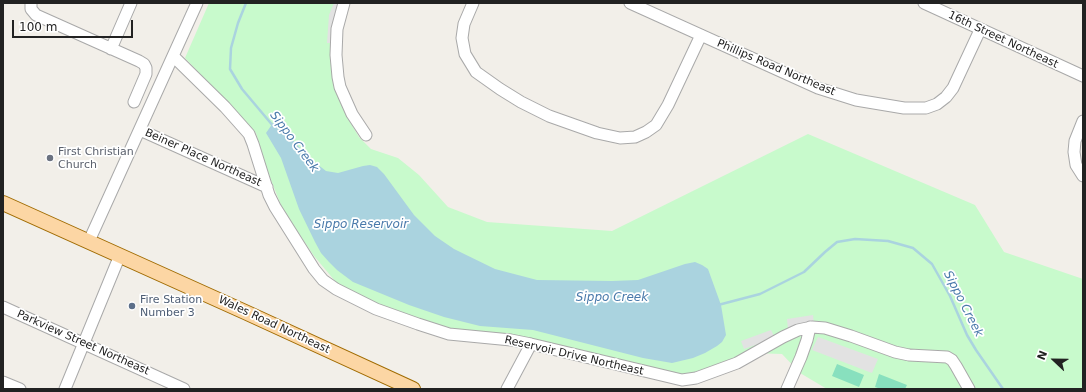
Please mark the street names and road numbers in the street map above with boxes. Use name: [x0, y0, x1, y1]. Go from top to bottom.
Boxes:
street label: 16th Street Northeast: [946, 9, 1060, 71]
street label: Phillips Road Northeast: [715, 37, 837, 99]
street label: Beiner Place Northeast: [143, 126, 263, 190]
street label: Wales Road Northeast: [216, 293, 332, 357]
street label: Parkview Street Northeast: [15, 308, 151, 378]
street label: Reservoir Drive Northeast: [503, 334, 645, 378]

